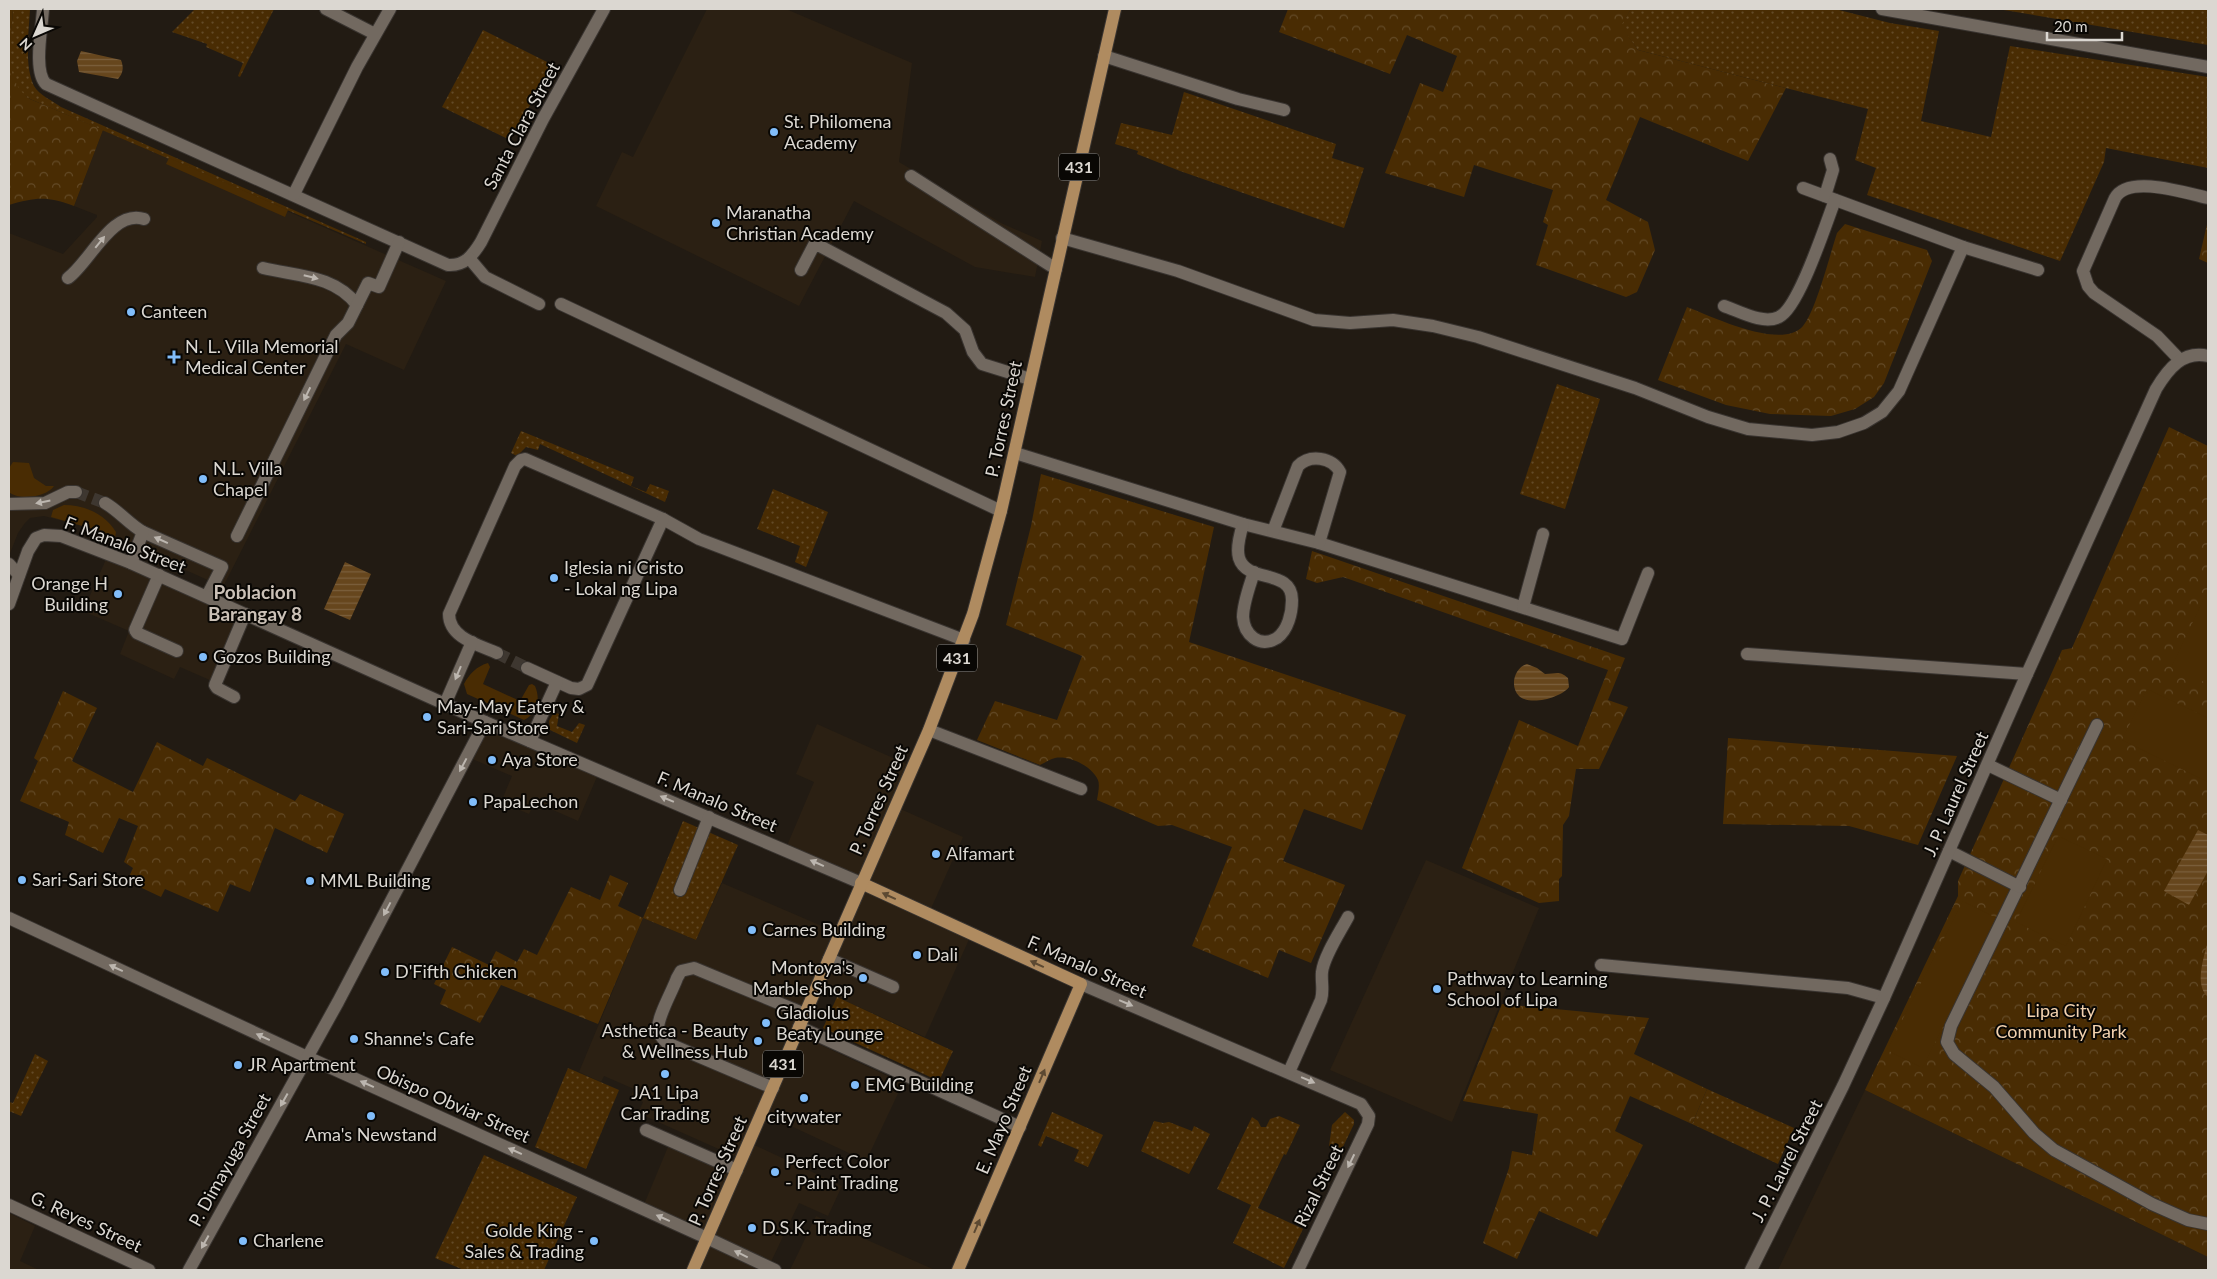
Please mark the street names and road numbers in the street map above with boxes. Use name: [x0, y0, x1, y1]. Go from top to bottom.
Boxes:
street label: Santa Clara Street: [478, 58, 564, 193]
road number: 431: [1059, 154, 1099, 180]
street label: P. Torres Street: [980, 358, 1026, 479]
street label: F. Manalo Street: [62, 511, 190, 577]
road number: 431: [937, 644, 977, 671]
street label: J. P. Laurel Street: [1918, 727, 1993, 859]
street label: P. Torres Street: [844, 741, 912, 858]
street label: F. Manalo Street: [654, 766, 781, 836]
street label: F. Manalo Street: [1024, 930, 1151, 1002]
road number: 431: [763, 1050, 803, 1078]
street label: Obispo Obviar Street: [373, 1059, 534, 1147]
street label: E. Mayo Street: [970, 1062, 1036, 1177]
street label: P. Dimayuga Street: [183, 1089, 275, 1230]
street label: J. P. Laurel Street: [1746, 1095, 1827, 1225]
street label: P. Torres Street: [683, 1112, 751, 1229]
street label: Rizal Street: [1289, 1140, 1348, 1230]
street label: G. Reyes Street: [27, 1186, 146, 1257]

